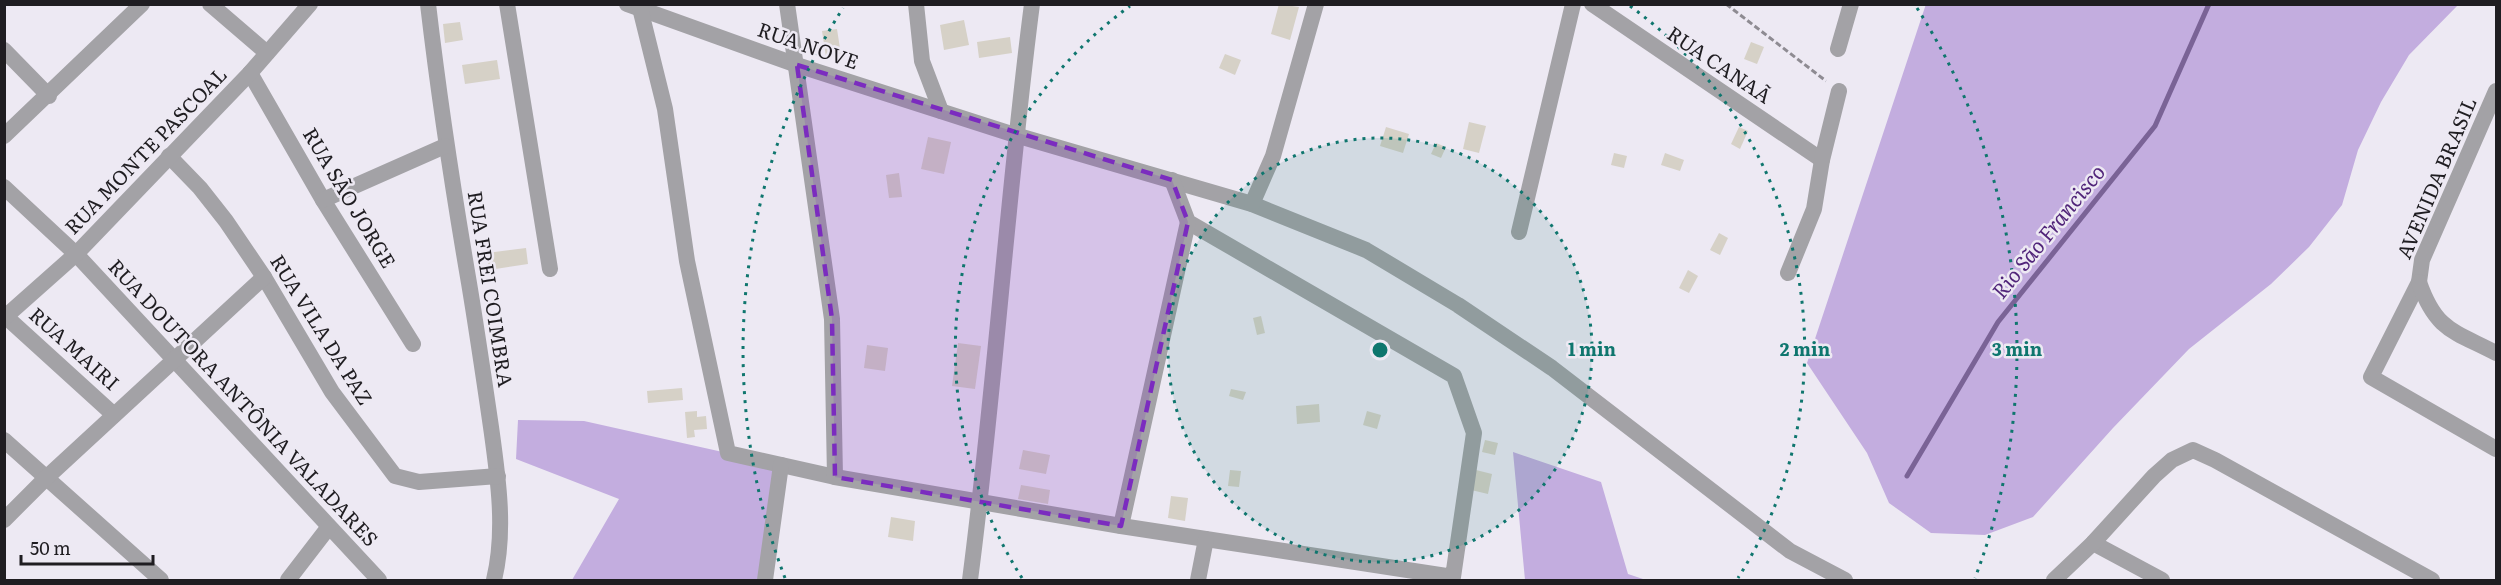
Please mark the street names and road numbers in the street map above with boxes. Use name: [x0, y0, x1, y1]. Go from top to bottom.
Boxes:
street label: RUA NOVE: [754, 13, 863, 75]
street label: RUA CANAÃ: [1662, 17, 1779, 110]
street label: RUA MONTE PASCOAL: [56, 59, 233, 240]
street label: AVENIDA BRASIL: [2388, 92, 2483, 263]
street label: RUA SÃO JORGE: [297, 121, 405, 273]
street label: RUA FREI COIMBRA: [462, 189, 522, 389]
street label: RUA VILA DA PAZ: [264, 248, 381, 410]
street label: RUA DOUTORA ANTÔNIA VALADARES: [103, 251, 386, 552]
street label: RUA MAIRI: [24, 299, 127, 396]

